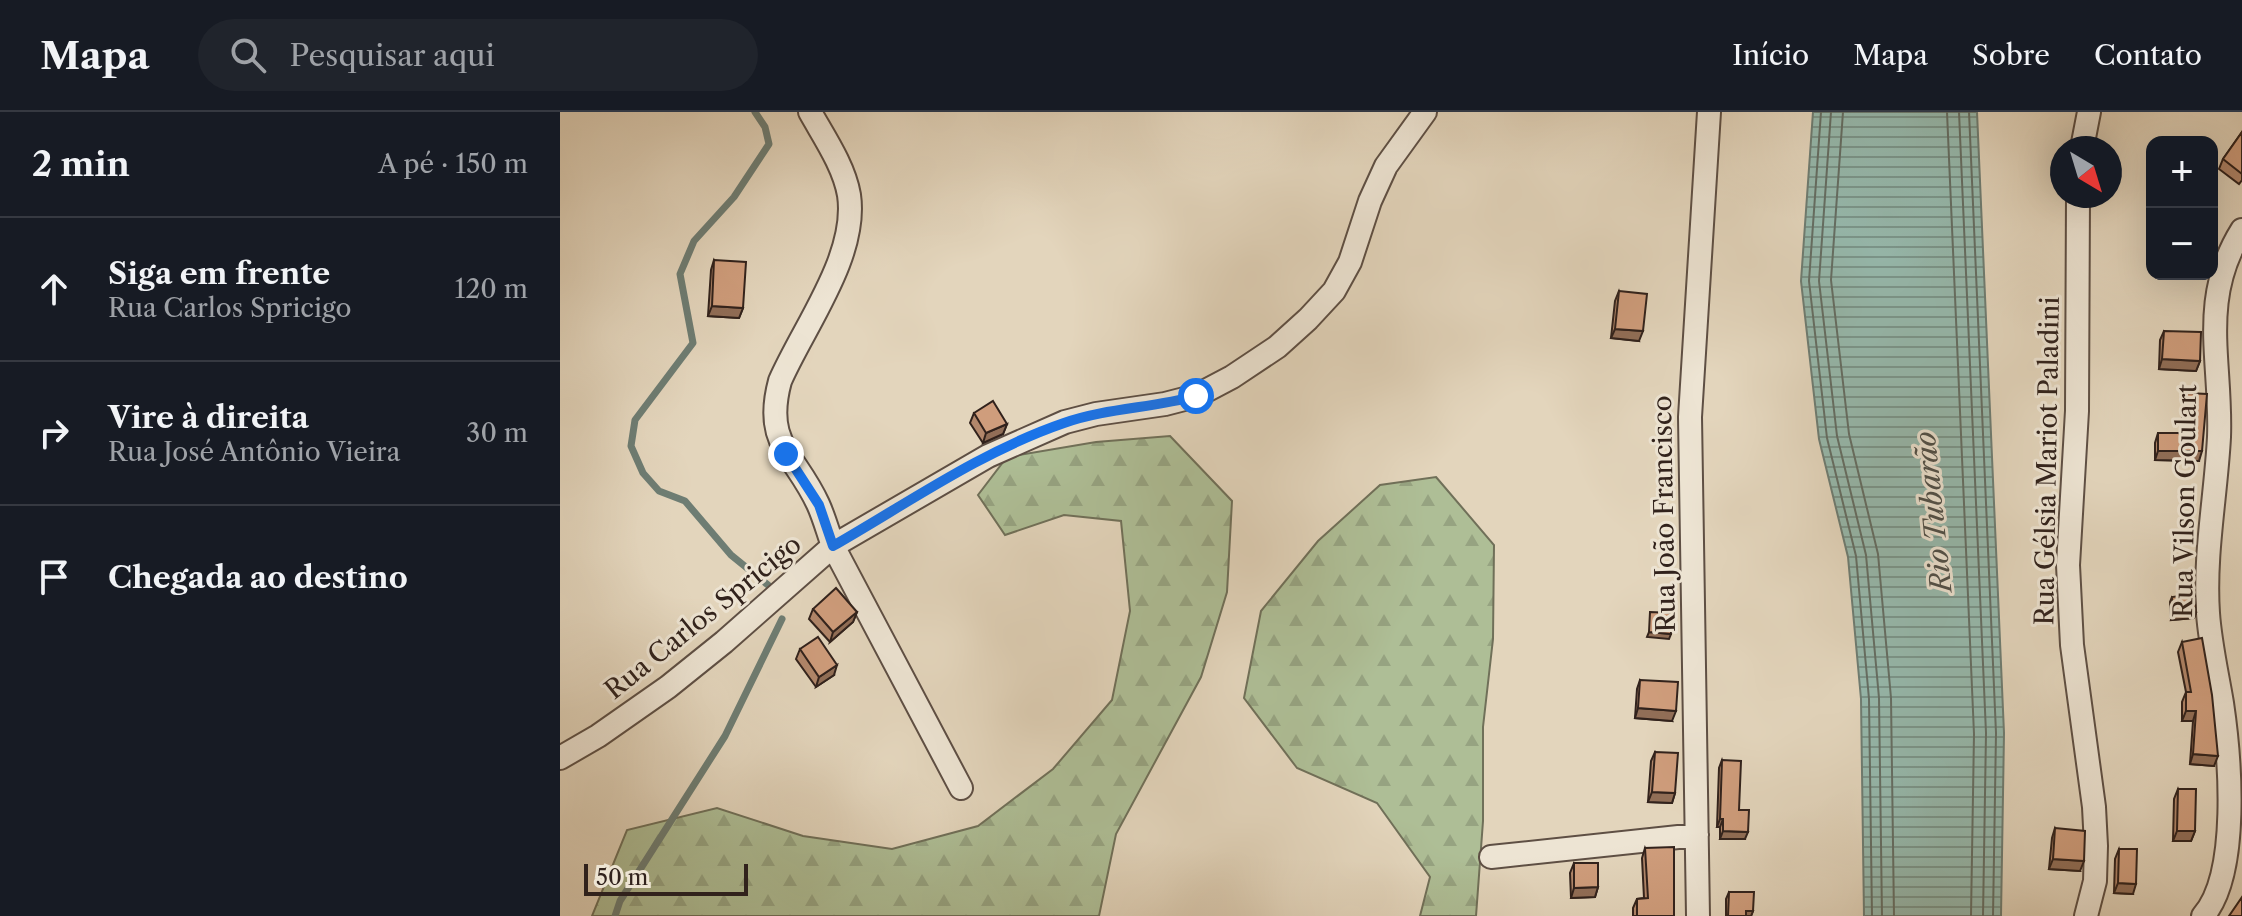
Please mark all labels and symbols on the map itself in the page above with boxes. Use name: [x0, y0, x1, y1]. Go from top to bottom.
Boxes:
north arrow: [2050, 136, 2122, 208]
street label: Rua Gélsia Mariot Paladini: [2028, 296, 2066, 626]
route start: [1178, 378, 1214, 414]
street label: Rua Vilson Goulart: [2167, 383, 2203, 618]
street label: Rua João Francisco: [1646, 395, 1682, 633]
water label: Rio Tubarão: [1908, 430, 1959, 596]
route end: [768, 436, 804, 472]
street label: Rua Carlos Spricigo: [598, 528, 808, 706]
scale bar: [584, 860, 748, 896]

